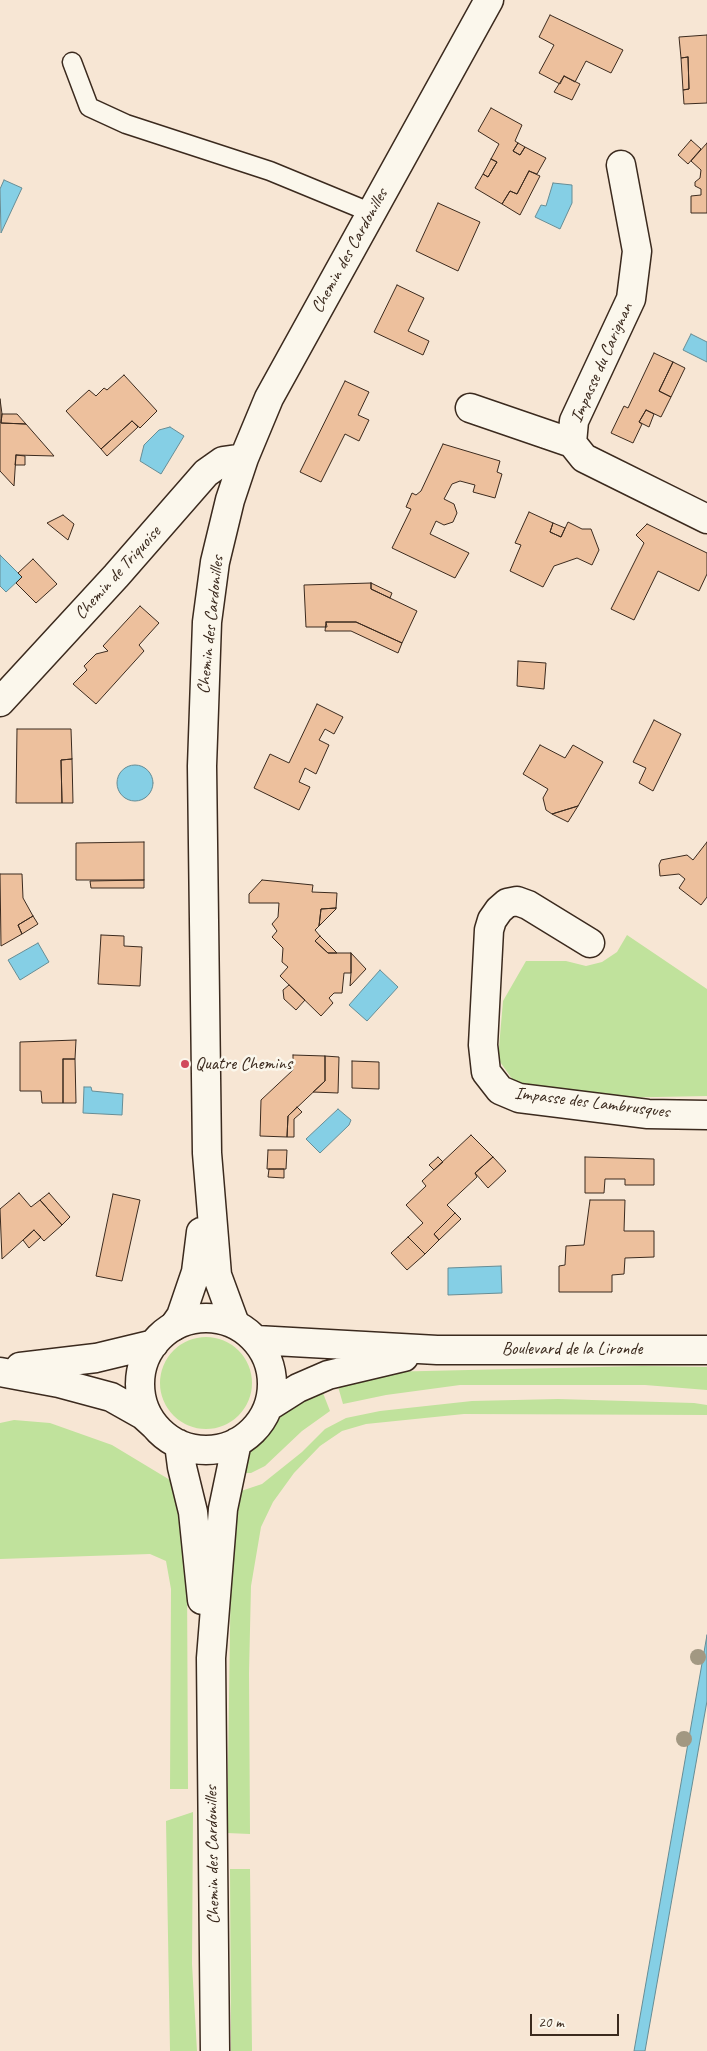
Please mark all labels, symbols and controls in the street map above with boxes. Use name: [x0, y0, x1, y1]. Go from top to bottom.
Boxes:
street label: Chemin des Cardonilles: [307, 185, 393, 317]
street label: Impasse du Carignan: [566, 300, 638, 426]
street label: Chemin de Triquoise: [70, 522, 166, 624]
street label: Chemin des Cardonilles: [193, 555, 229, 695]
place label: Quatre Chemins: [195, 1053, 292, 1075]
marker: Quatre Chemins: [179, 1058, 191, 1070]
street label: Impasse des Lambrusques: [513, 1083, 671, 1123]
street label: Boulevard de la Lironde: [502, 1338, 642, 1360]
street label: Chemin des Cardonilles: [201, 1785, 225, 1925]
scale bar: [532, 2004, 621, 2036]
text: 20 m: [538, 2013, 564, 2032]

